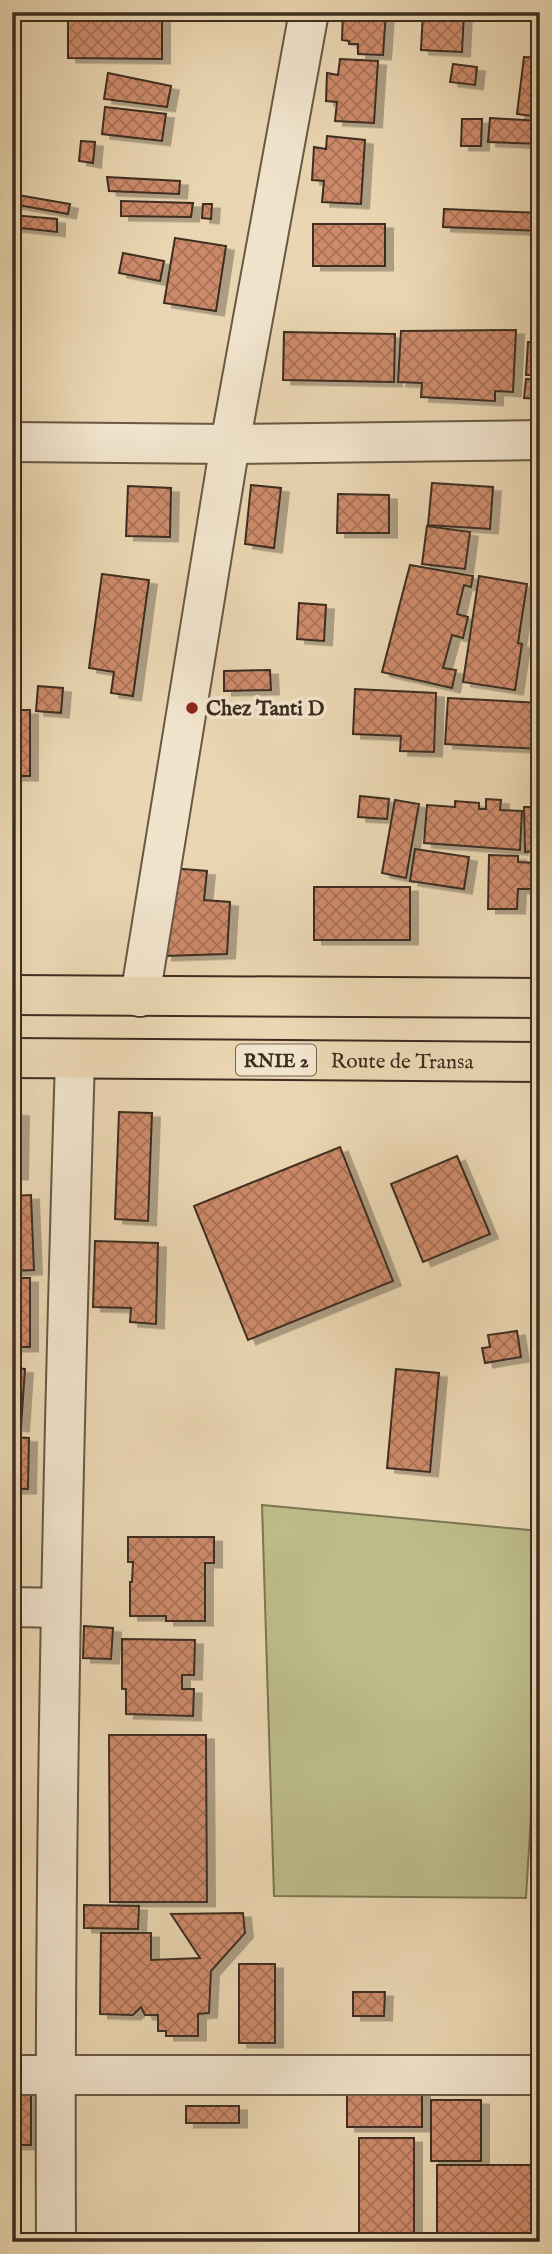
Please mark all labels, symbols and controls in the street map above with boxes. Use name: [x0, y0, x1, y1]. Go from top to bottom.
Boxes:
place label: Chez Tanti D: [206, 696, 324, 723]
marker: Chez Tanti D: [184, 700, 200, 716]
road number: RNIE 2: [236, 1044, 316, 1076]
street label: Route de Transa: [330, 1048, 475, 1077]

